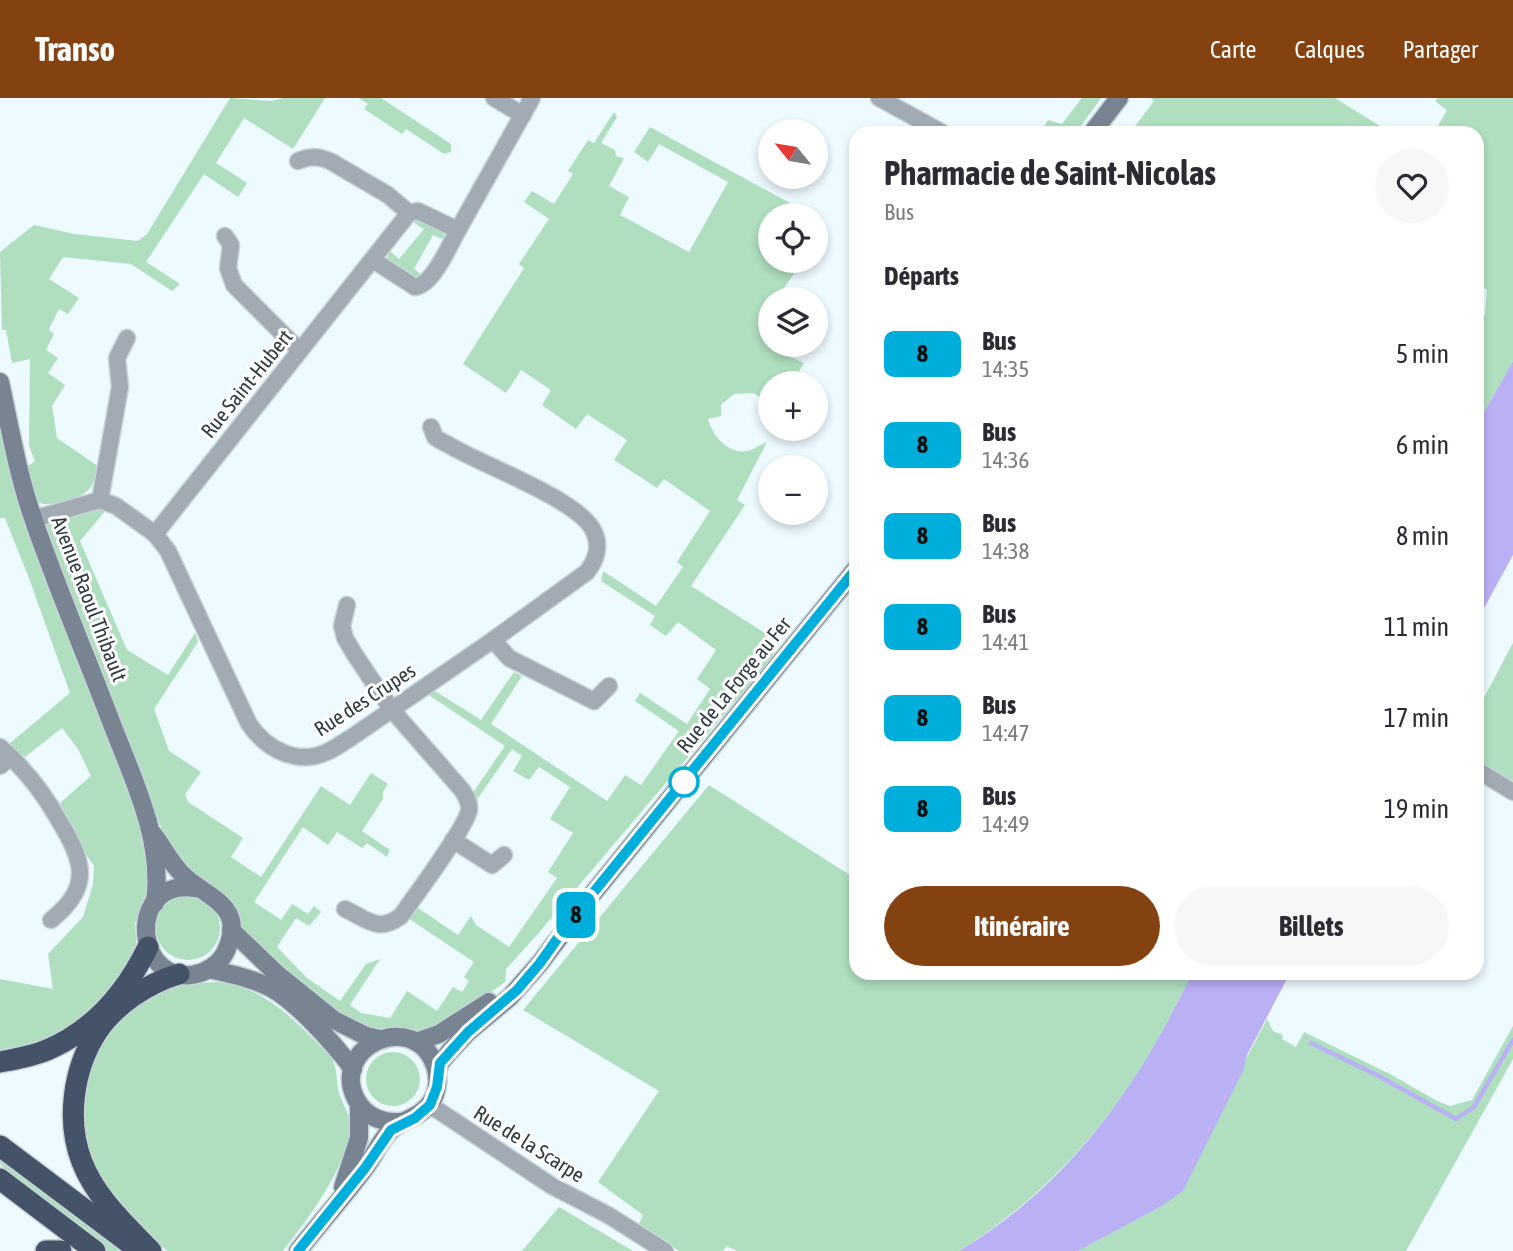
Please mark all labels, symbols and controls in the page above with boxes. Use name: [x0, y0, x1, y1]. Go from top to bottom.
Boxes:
text: Transo: [35, 30, 115, 68]
text: Carte: [1210, 36, 1256, 63]
text: Calques: [1294, 36, 1365, 63]
text: Partager: [1403, 36, 1478, 63]
north arrow: [758, 119, 828, 189]
map controls: [758, 119, 828, 525]
button: heart: [1375, 149, 1449, 223]
text: Pharmacie de Saint-Nicolas: [884, 154, 1216, 192]
text: Bus: [884, 199, 914, 225]
button: locate: [758, 203, 828, 273]
text: Départs: [884, 261, 959, 291]
button: layers: [758, 287, 828, 357]
street label: Rue Saint-Hubert: [195, 325, 297, 442]
text: Bus: [982, 326, 1016, 356]
text: 5 min: [1396, 339, 1449, 369]
text: 8: [917, 340, 928, 367]
text: 14:35: [982, 356, 1029, 382]
button: +: [758, 371, 828, 441]
text: Bus: [982, 417, 1016, 447]
text: 6 min: [1396, 430, 1449, 460]
text: 8: [917, 431, 928, 458]
text: 14:36: [982, 447, 1029, 473]
button: −: [758, 455, 828, 525]
text: Bus: [982, 508, 1016, 538]
street label: Avenue Raoul Thibault: [47, 513, 132, 685]
text: 8 min: [1396, 521, 1449, 551]
text: 8: [917, 522, 928, 549]
text: 14:38: [982, 538, 1029, 564]
text: Bus: [982, 599, 1016, 629]
street label: Rue de La Forge au Fer: [671, 611, 796, 757]
text: 11 min: [1384, 612, 1449, 642]
text: 8: [917, 613, 928, 640]
text: 14:41: [982, 629, 1029, 655]
street label: Rue des Crupes: [309, 658, 419, 741]
text: Bus: [982, 690, 1016, 720]
text: 17 min: [1384, 703, 1449, 733]
text: 8: [917, 704, 928, 731]
text: 14:47: [982, 720, 1029, 746]
unlabelled marker: [669, 767, 699, 797]
text: Bus: [982, 781, 1016, 811]
text: 19 min: [1384, 794, 1449, 824]
text: 8: [917, 795, 928, 822]
text: 14:49: [982, 811, 1029, 837]
button: Itinéraire: [884, 886, 1160, 966]
button: Billets: [1174, 886, 1449, 966]
line badge: 8: [553, 892, 599, 938]
text: 8: [570, 901, 582, 928]
street label: Rue de la Scarpe: [470, 1100, 589, 1187]

